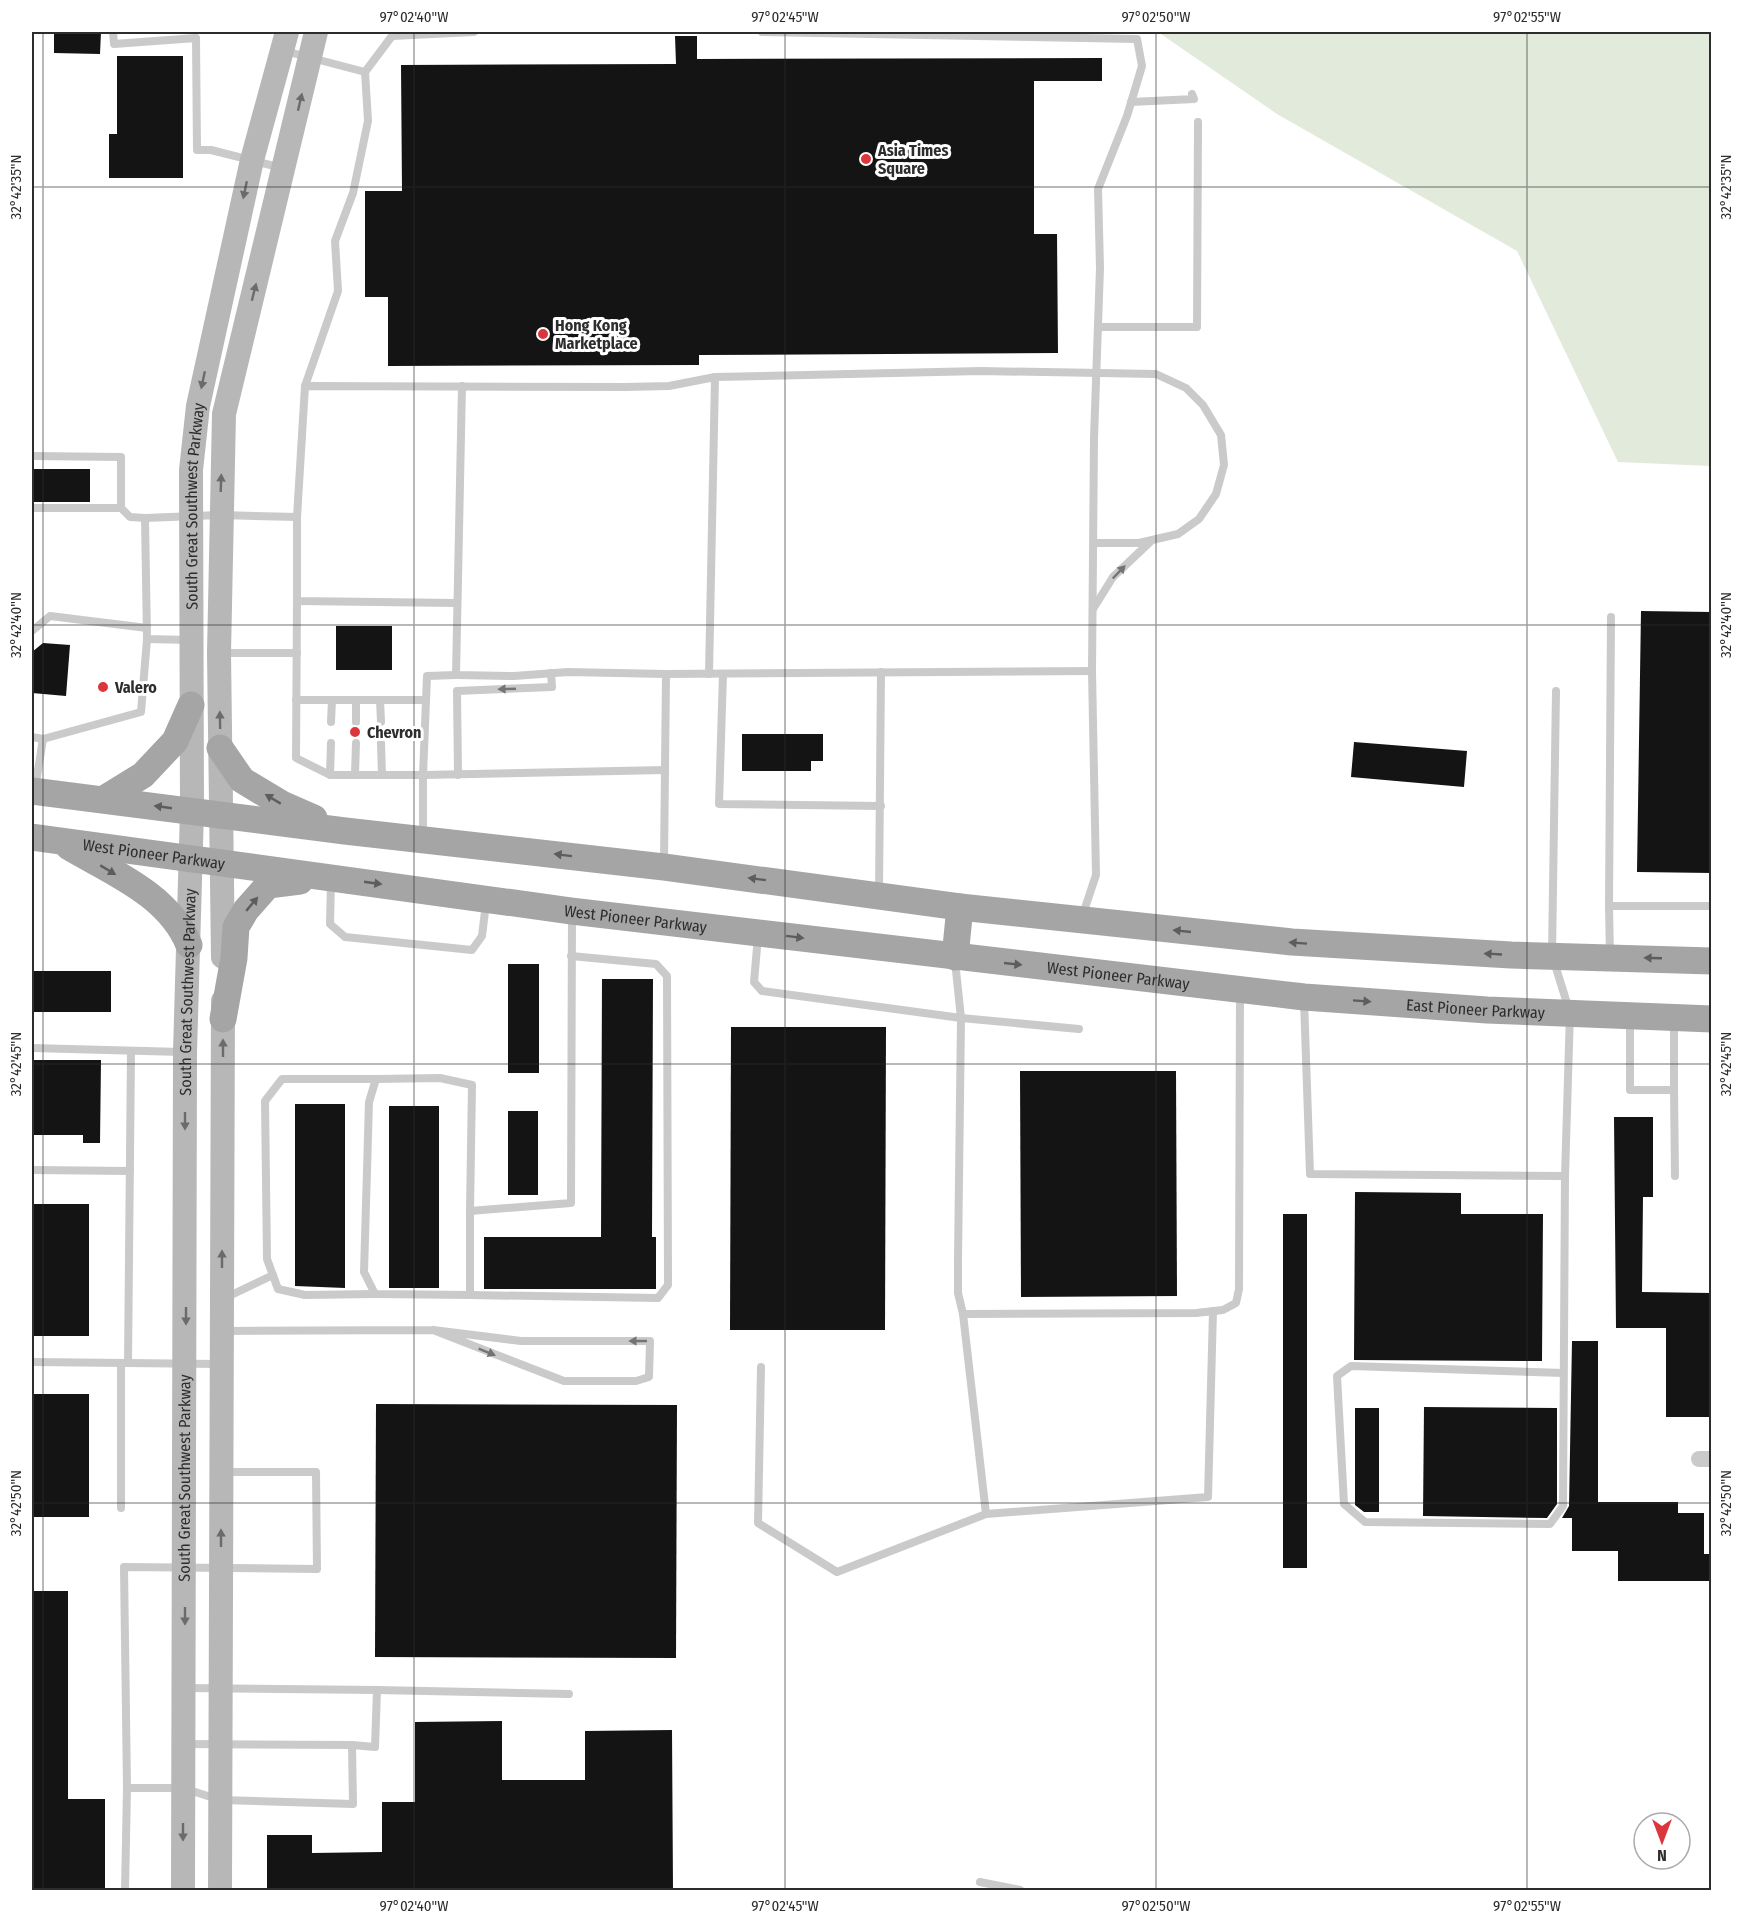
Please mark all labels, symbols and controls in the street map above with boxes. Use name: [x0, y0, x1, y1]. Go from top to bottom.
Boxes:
text: 97°02'40"W: [380, 8, 448, 26]
text: 97°02'45"W: [751, 8, 819, 26]
text: 97°02'50"W: [1121, 8, 1191, 26]
text: 97°02'55"W: [1493, 8, 1561, 26]
one-way arrow: [295, 93, 305, 112]
place label: Asia Times Square: [877, 141, 948, 178]
marker: Asia Times Square: [859, 152, 873, 166]
text: 32°42'35"N: [7, 155, 25, 219]
text: 32°42'35"N: [1717, 155, 1735, 219]
one-way arrow: [240, 180, 250, 199]
one-way arrow: [250, 283, 260, 301]
place label: Hong Kong Marketplace: [555, 316, 638, 353]
marker: Hong Kong Marketplace: [536, 327, 550, 341]
one-way arrow: [198, 371, 208, 389]
street label: South Great Southwest Parkway: [181, 401, 208, 610]
one-way arrow: [217, 474, 226, 493]
one-way arrow: [1112, 565, 1126, 579]
text: 32°42'40"N: [7, 592, 25, 658]
text: 32°42'40"N: [1717, 592, 1735, 658]
place label: Valero: [114, 678, 157, 697]
marker: Valero: [96, 680, 110, 694]
one-way arrow: [498, 684, 517, 694]
one-way arrow: [215, 711, 225, 730]
place label: Chevron: [367, 723, 421, 742]
marker: Chevron: [348, 725, 362, 739]
one-way arrow: [265, 793, 281, 804]
one-way arrow: [154, 802, 173, 811]
street label: West Pioneer Parkway: [81, 835, 227, 873]
one-way arrow: [554, 850, 573, 860]
one-way arrow: [100, 865, 116, 876]
one-way arrow: [747, 874, 766, 883]
one-way arrow: [363, 878, 382, 887]
street label: South Great Southwest Parkway: [175, 887, 199, 1096]
one-way arrow: [245, 896, 258, 912]
street label: West Pioneer Parkway: [563, 901, 709, 936]
one-way arrow: [1172, 926, 1191, 936]
one-way arrow: [786, 933, 805, 942]
one-way arrow: [1289, 938, 1308, 947]
one-way arrow: [1484, 949, 1503, 958]
one-way arrow: [1644, 953, 1663, 963]
street label: West Pioneer Parkway: [1046, 957, 1191, 993]
one-way arrow: [1003, 959, 1022, 968]
street label: East Pioneer Parkway: [1406, 995, 1546, 1022]
one-way arrow: [1353, 996, 1372, 1006]
text: 32°42'45"N: [7, 1032, 25, 1096]
text: 32°42'45"N: [1717, 1032, 1735, 1096]
one-way arrow: [218, 1039, 228, 1058]
one-way arrow: [180, 1112, 190, 1131]
one-way arrow: [217, 1250, 227, 1269]
one-way arrow: [181, 1307, 191, 1326]
one-way arrow: [629, 1336, 648, 1346]
one-way arrow: [478, 1348, 496, 1357]
street label: South Great Southwest Parkway: [174, 1374, 194, 1582]
text: 32°42'50"N: [7, 1470, 25, 1536]
text: 32°42'50"N: [1717, 1470, 1735, 1536]
one-way arrow: [217, 1529, 226, 1548]
one-way arrow: [180, 1607, 190, 1626]
north arrow: [1632, 1811, 1692, 1871]
one-way arrow: [178, 1823, 188, 1842]
text: N: [1657, 1846, 1667, 1865]
text: 97°02'40"W: [380, 1897, 448, 1915]
text: 97°02'45"W: [751, 1897, 819, 1915]
text: 97°02'50"W: [1121, 1897, 1191, 1915]
text: 97°02'55"W: [1493, 1897, 1561, 1915]

